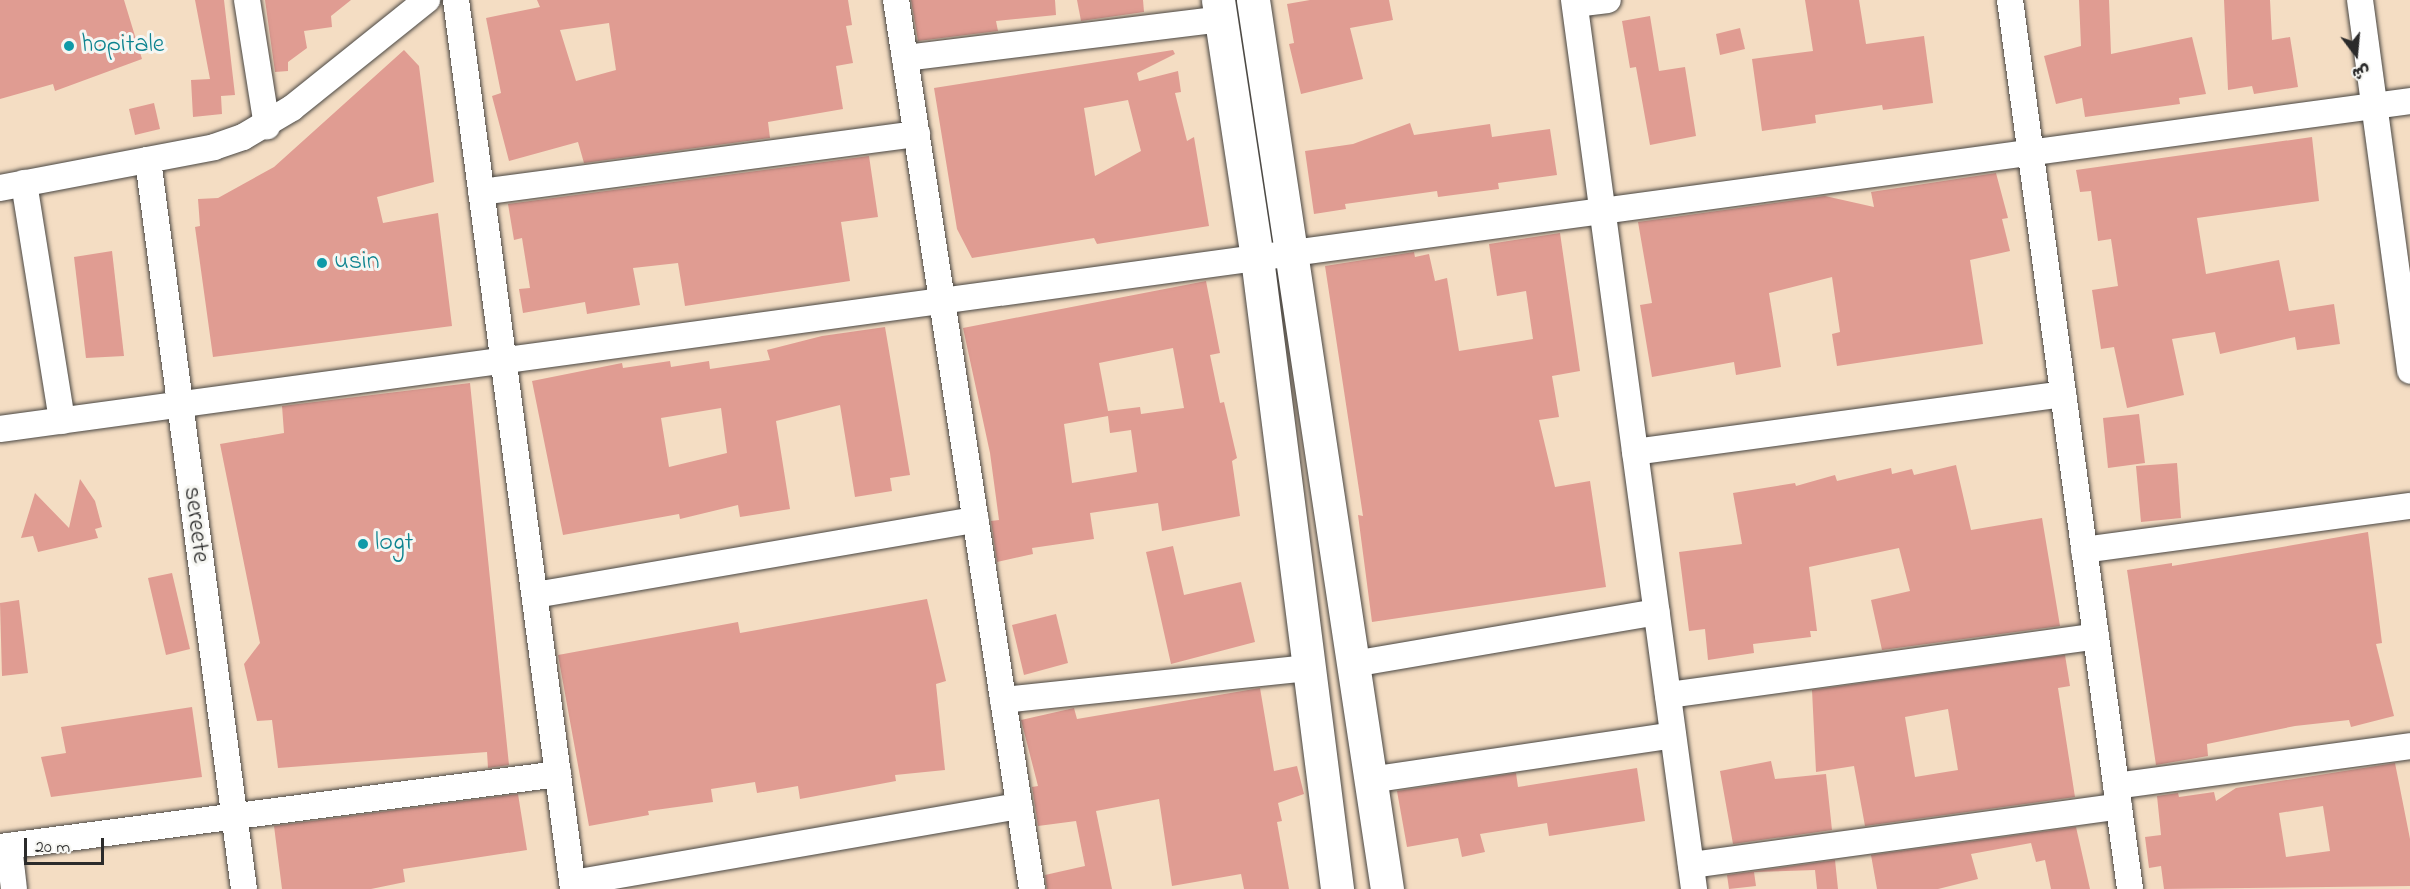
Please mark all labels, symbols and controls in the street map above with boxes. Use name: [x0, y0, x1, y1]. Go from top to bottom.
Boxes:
north arrow: [2326, 24, 2386, 84]
place label: hopitale: [81, 30, 164, 62]
marker: hopitale: [62, 39, 76, 53]
text: ش: [2349, 57, 2373, 85]
place label: usin: [334, 247, 380, 279]
marker: usin: [315, 256, 329, 270]
street label: sereete: [175, 485, 215, 565]
place label: logt: [375, 528, 413, 560]
marker: logt: [356, 537, 370, 551]
scale bar: [27, 826, 106, 864]
text: 20 m: [35, 835, 70, 861]

